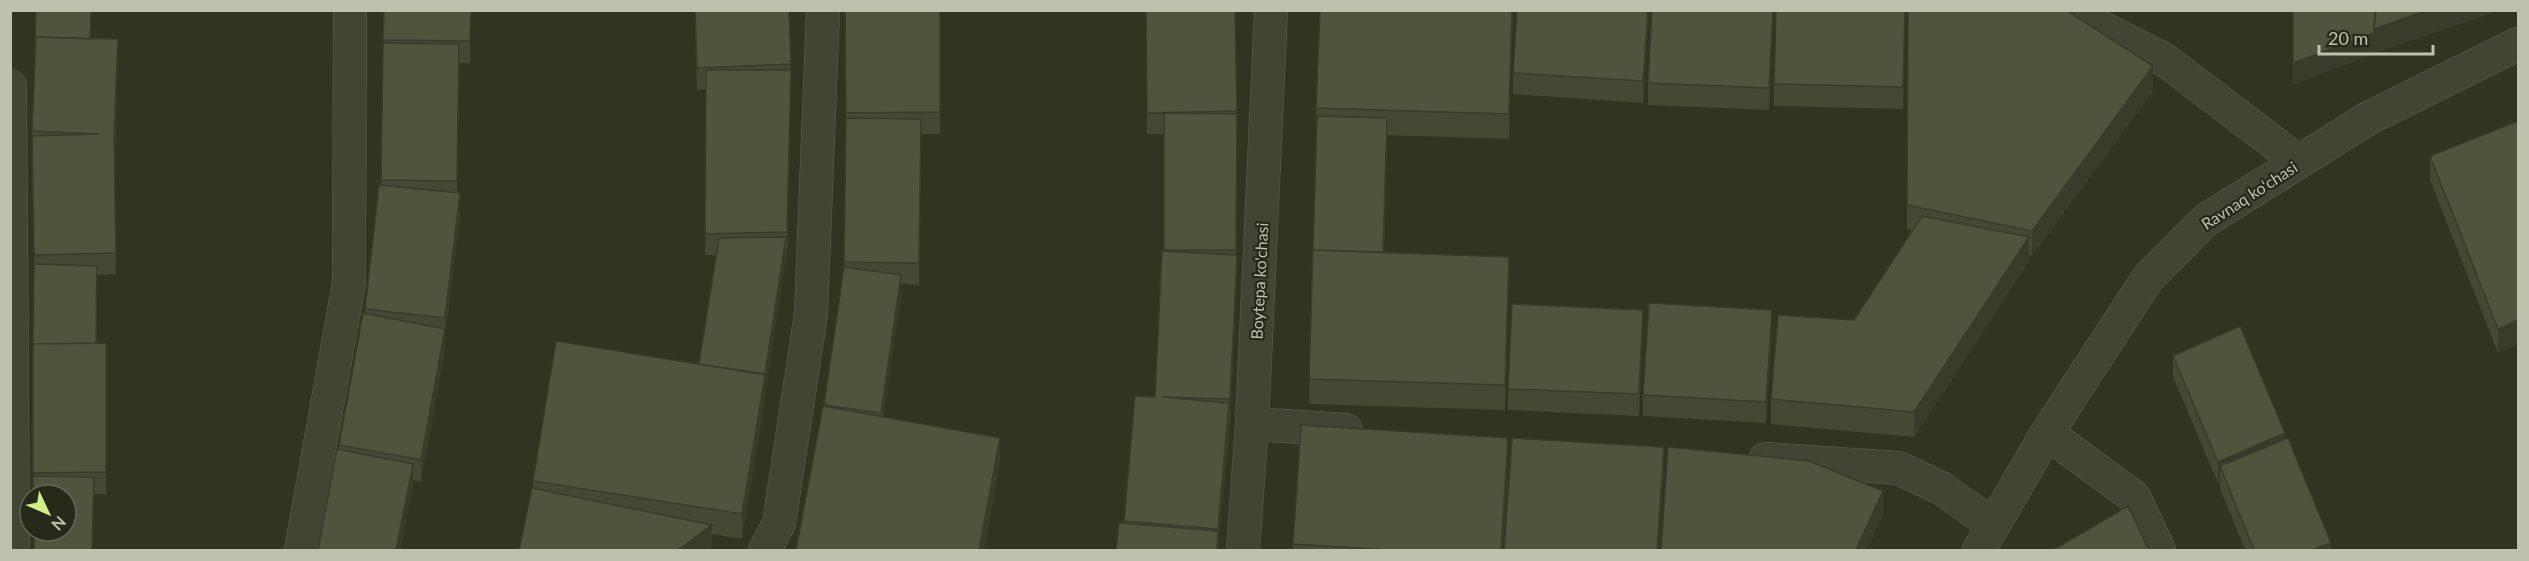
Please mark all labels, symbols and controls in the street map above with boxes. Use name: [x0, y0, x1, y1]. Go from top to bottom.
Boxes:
scale bar: [2319, 18, 2433, 56]
text: 20 m: [2328, 27, 2368, 49]
street label: Ravnaq ko‘chasi: [2197, 157, 2301, 233]
street label: Boytepa ko'chasi: [1246, 222, 1272, 340]
north arrow: [18, 483, 78, 543]
text: N: [48, 513, 70, 535]

